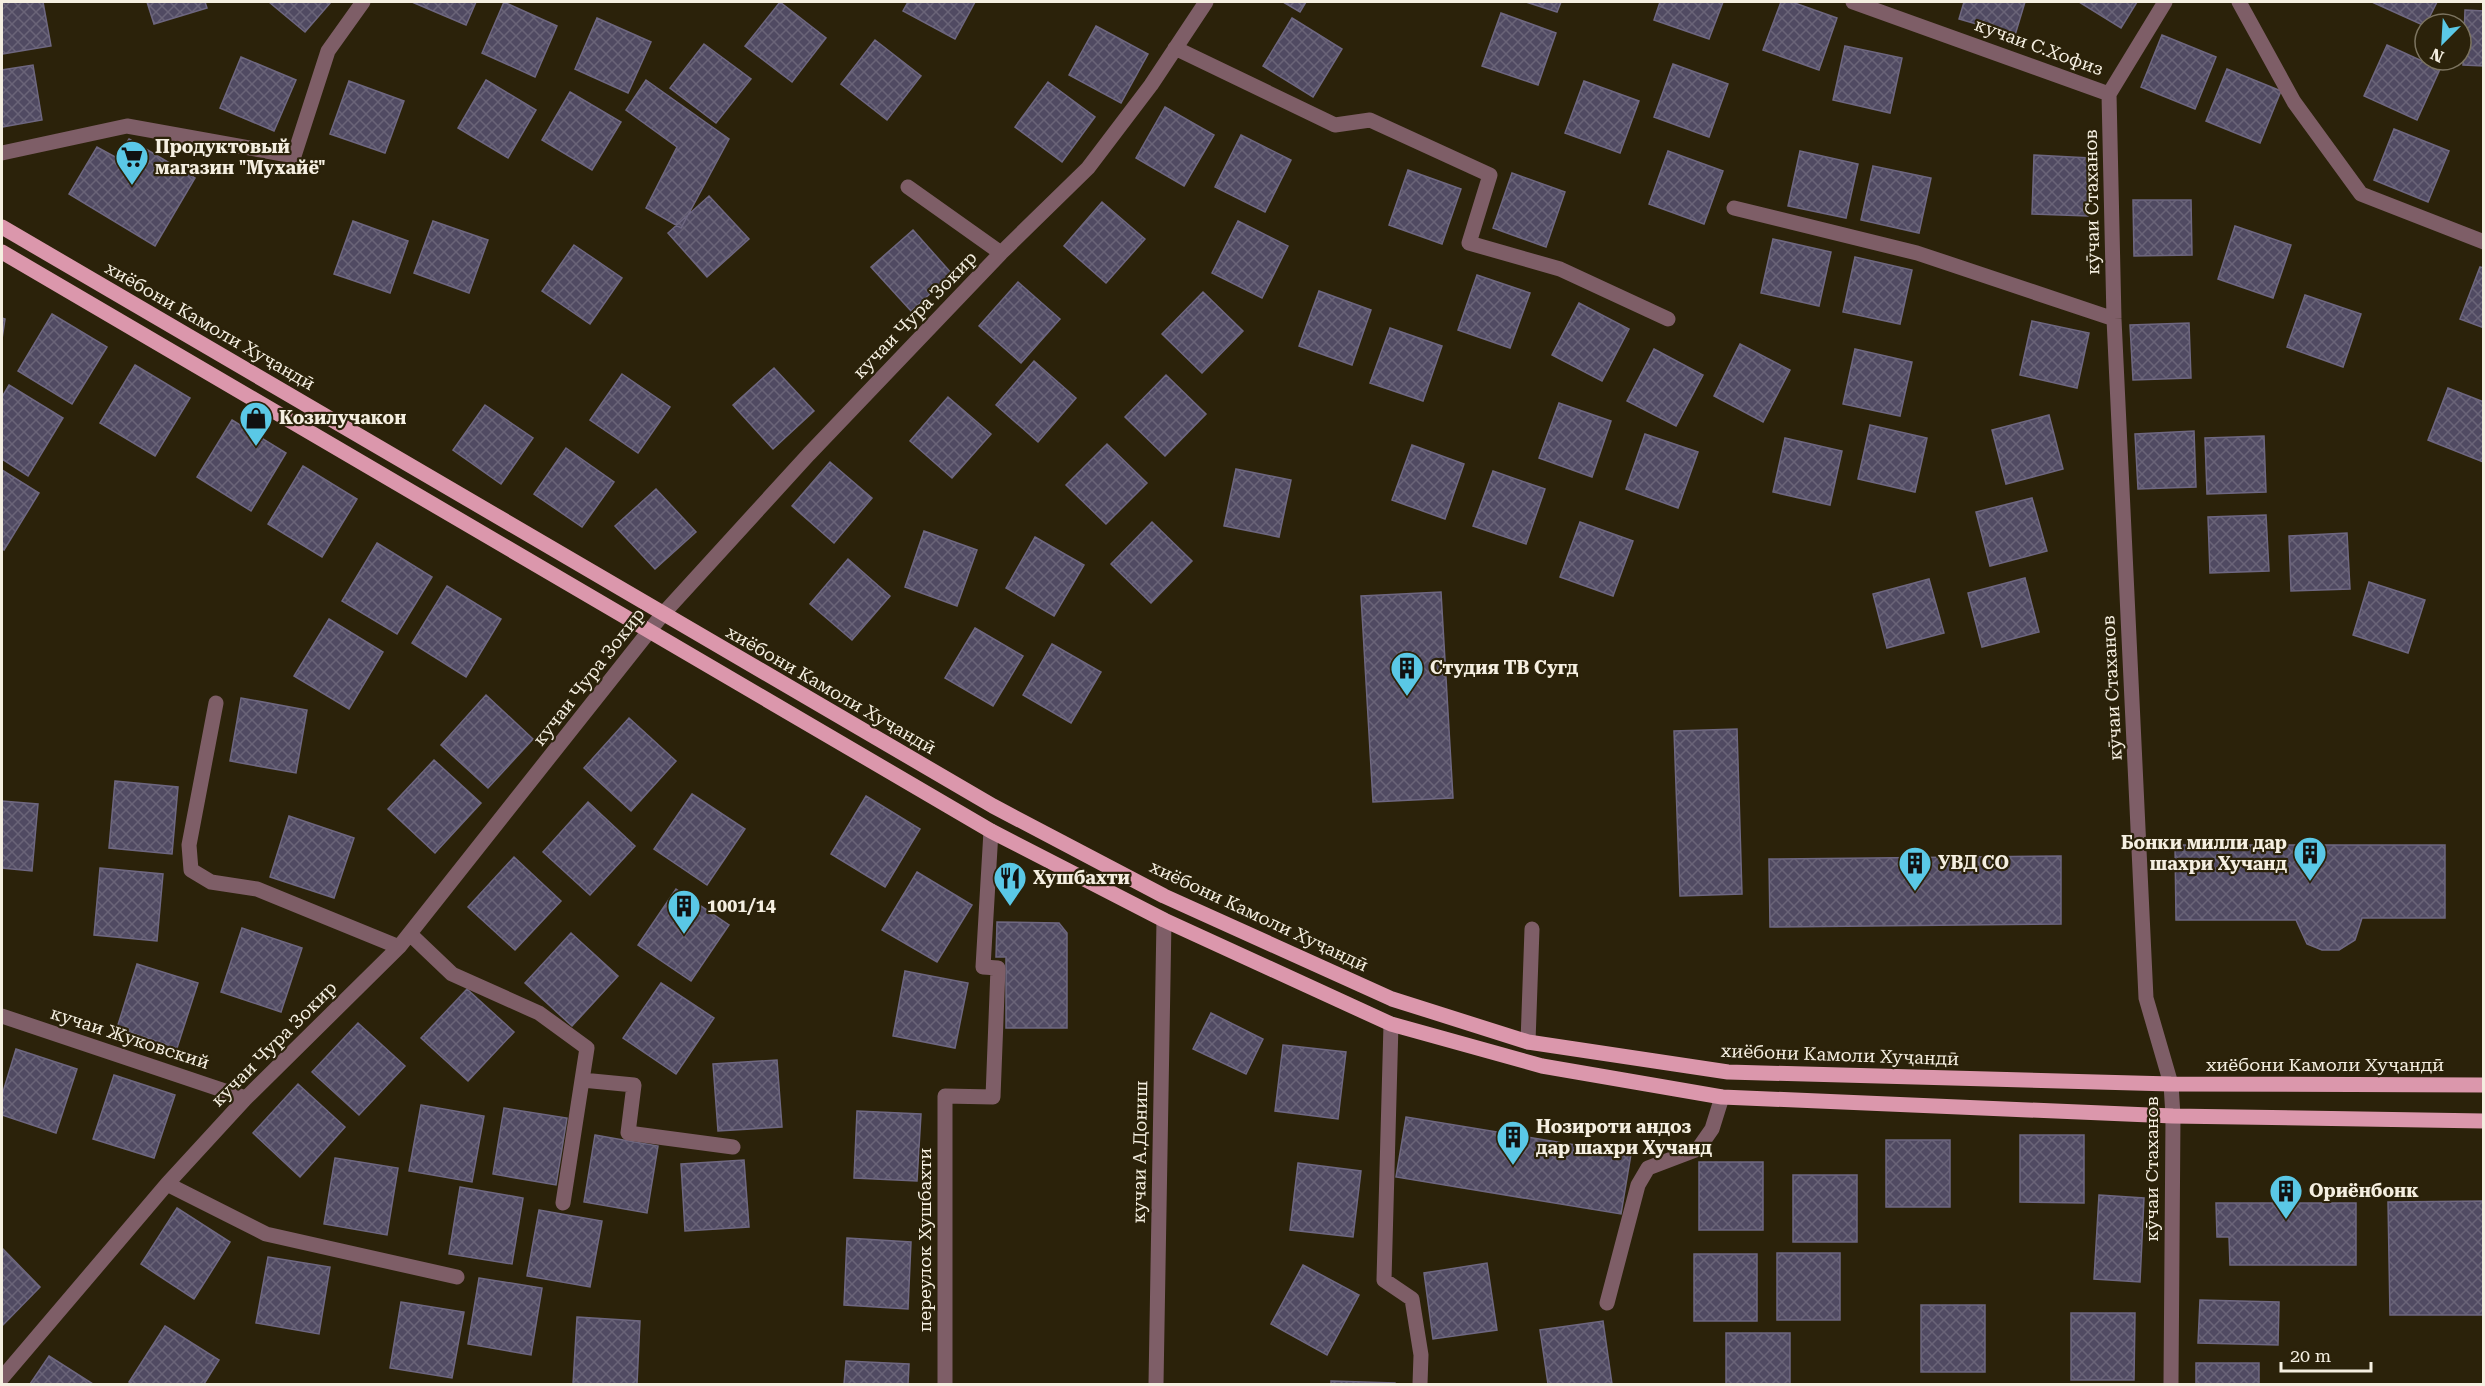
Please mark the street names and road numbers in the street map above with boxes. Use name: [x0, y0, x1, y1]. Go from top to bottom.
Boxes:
street label: кучаи С.Хофиз: [1972, 14, 2106, 80]
street label: кӯчаи Стаханов: [2080, 129, 2103, 275]
street label: кучаи Чура Зокир: [849, 247, 981, 383]
street label: хиёбони Камоли Хуҷандӣ: [102, 257, 319, 394]
street label: кучаи Чура Зокир: [528, 604, 649, 750]
street label: кӯчаи Стаханов: [2097, 615, 2126, 761]
street label: хиёбони Камоли Хуҷандӣ: [723, 621, 940, 758]
street label: хиёбони Камоли Хуҷандӣ: [1147, 856, 1372, 975]
street label: кучаи Чура Зокир: [207, 977, 341, 1111]
street label: кучаи Жуковский: [48, 1002, 212, 1073]
street label: хиёбони Камоли Хуҷандӣ: [1721, 1040, 1959, 1069]
street label: хиёбони Камоли Хуҷандӣ: [2206, 1054, 2444, 1075]
street label: кучаи А.Дониш: [1128, 1080, 1151, 1224]
street label: кӯчаи Стаханов: [2141, 1096, 2162, 1242]
street label: переулок Хушбахти: [914, 1148, 935, 1332]

